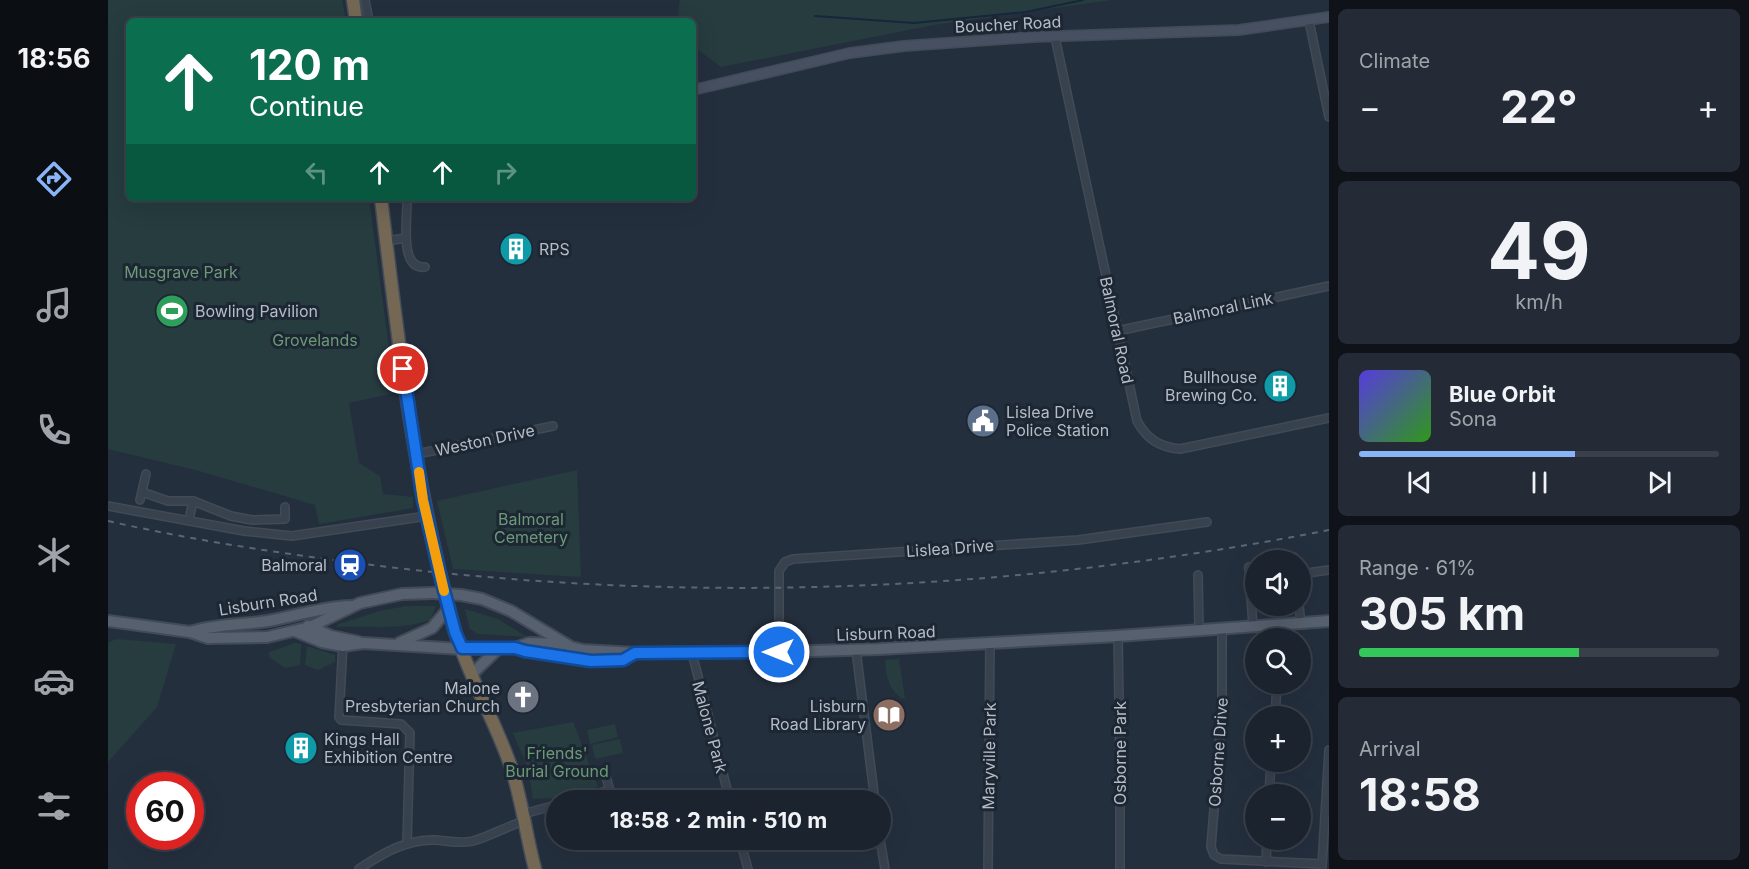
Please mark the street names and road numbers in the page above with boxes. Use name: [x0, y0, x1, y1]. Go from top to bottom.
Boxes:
street label: Boucher Road: [954, 11, 1062, 37]
street label: Balmoral Road: [1096, 275, 1138, 385]
street label: Balmoral Link: [1171, 288, 1275, 328]
street label: Weston Drive: [433, 420, 537, 460]
street label: Lislea Drive: [905, 535, 995, 561]
street label: Lisburn Road: [217, 584, 319, 620]
street label: Lisburn Road: [836, 621, 936, 645]
street label: Malone Park: [688, 679, 732, 775]
street label: Osborne Drive: [1204, 697, 1232, 807]
street label: Osborne Park: [1110, 701, 1130, 805]
street label: Maryville Park: [978, 702, 1000, 810]

